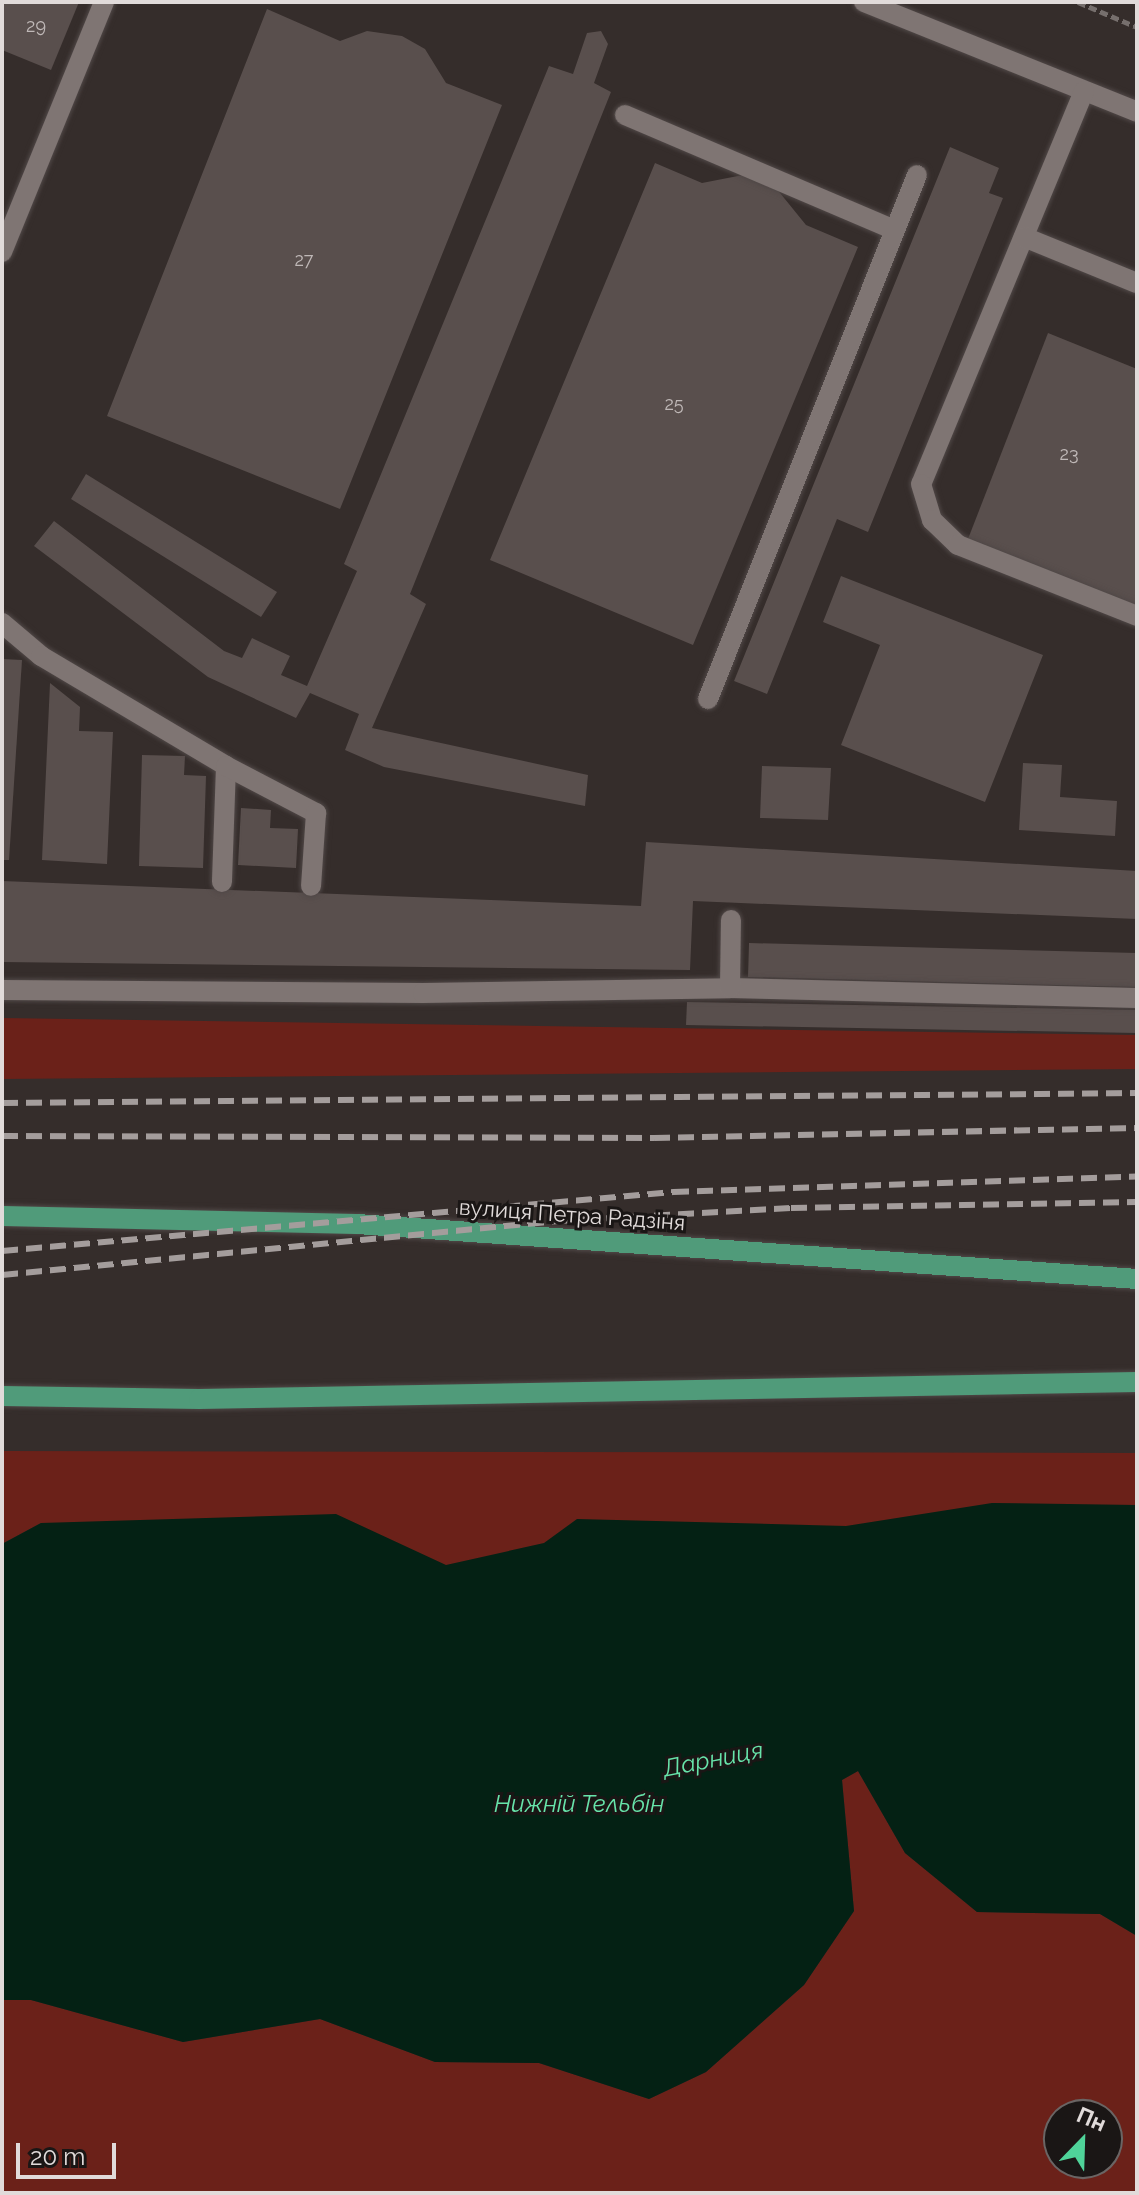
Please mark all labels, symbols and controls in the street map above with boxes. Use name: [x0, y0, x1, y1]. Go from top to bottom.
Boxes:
house number: 29: [26, 15, 46, 37]
house number: 27: [294, 249, 314, 271]
house number: 25: [664, 393, 684, 415]
house number: 23: [1060, 443, 1078, 465]
street label: вулиця Петра Радзіня: [458, 1194, 686, 1236]
water label: Дарниця: [660, 1735, 766, 1783]
water label: Нижній Тельбін: [494, 1790, 664, 1818]
north arrow: [1043, 2099, 1123, 2179]
text: Пн: [1073, 2101, 1110, 2136]
scale bar: [20, 2127, 120, 2177]
text: 20 m: [30, 2142, 85, 2171]

